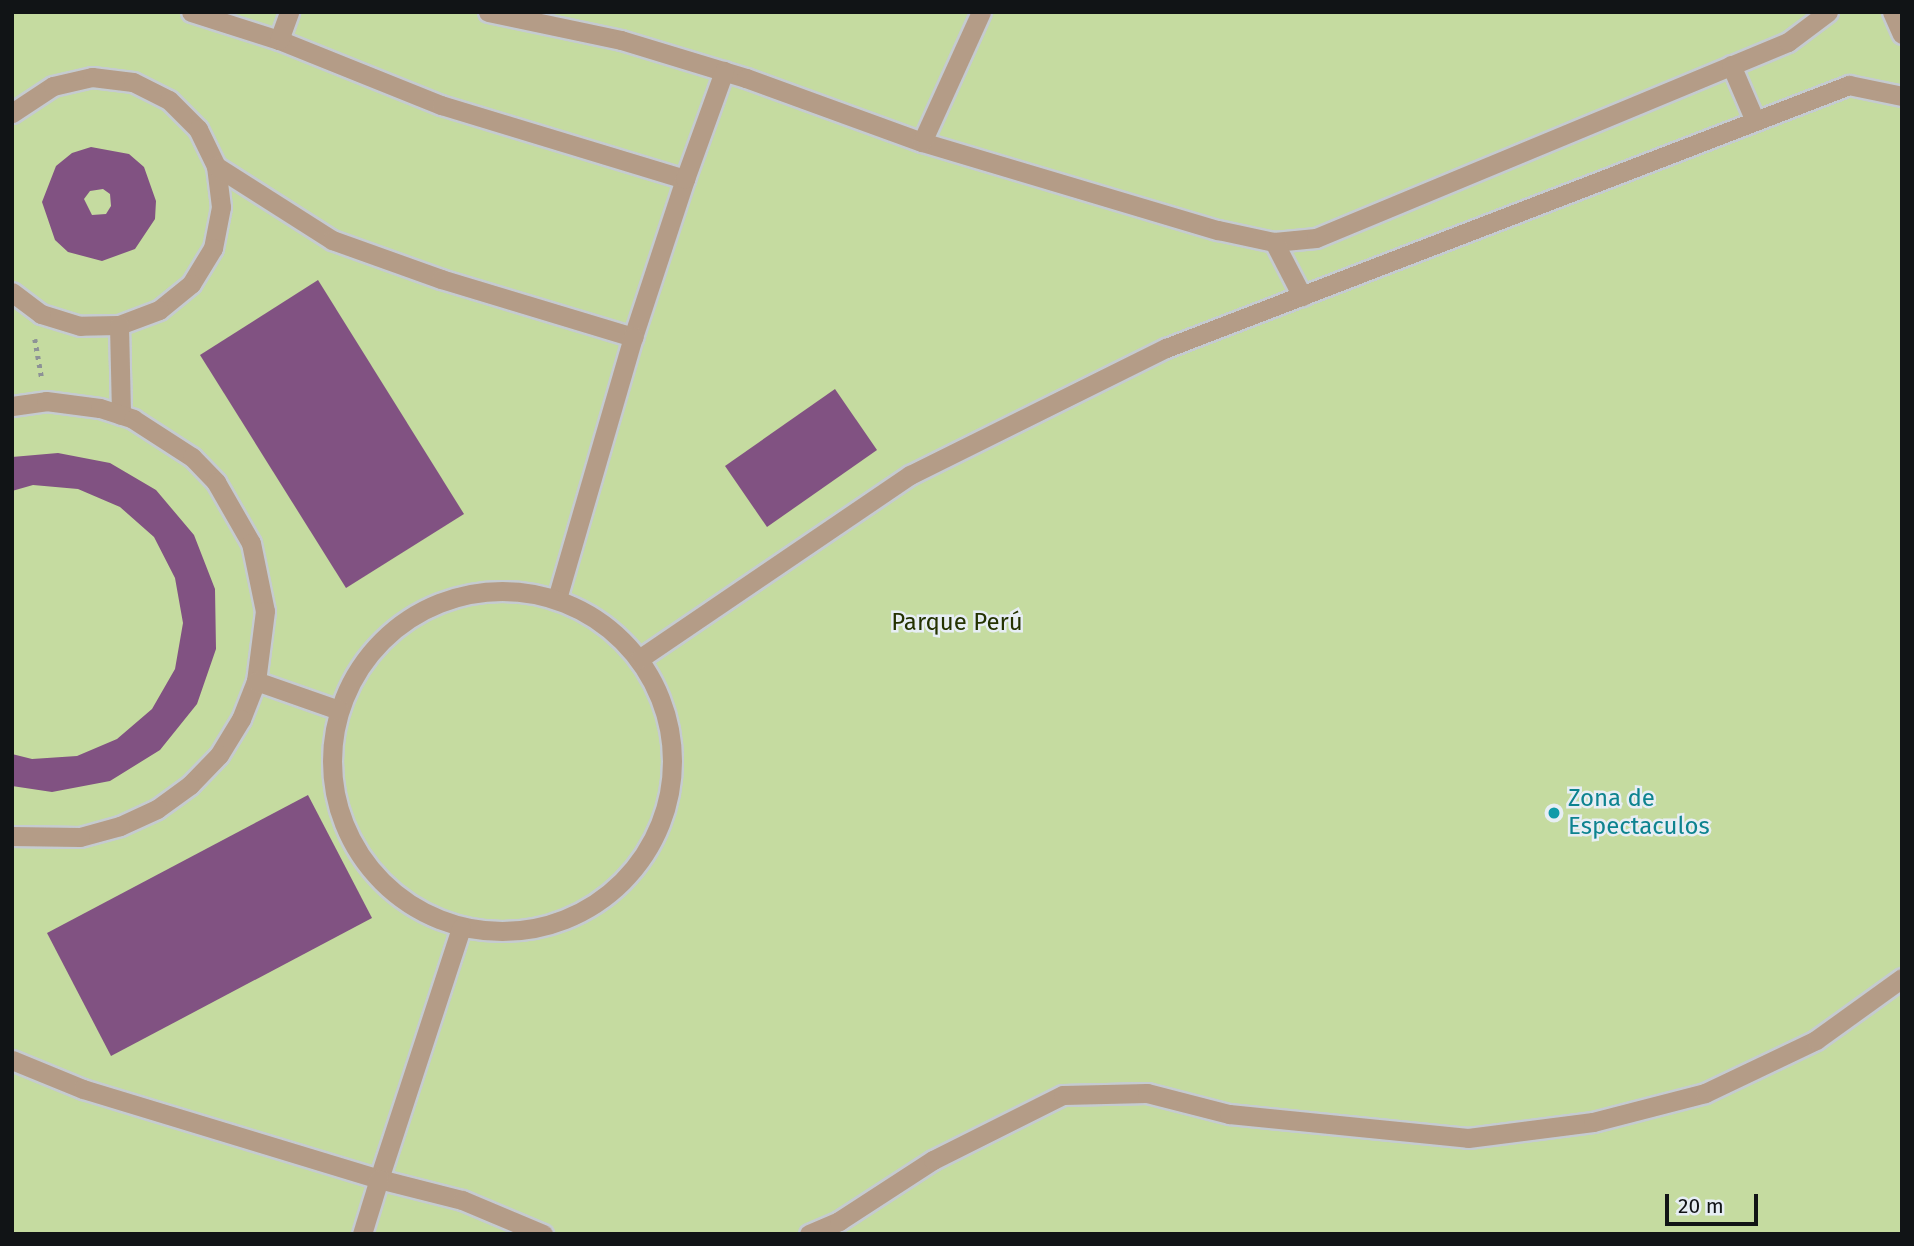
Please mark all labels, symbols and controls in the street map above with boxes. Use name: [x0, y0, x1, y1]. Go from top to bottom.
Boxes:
park label: Parque Perú: [891, 609, 1023, 637]
place label: Zona de Espectaculos: [1568, 785, 1710, 841]
marker: Zona de Espectaculos: [1546, 805, 1562, 821]
scale bar: [1669, 1180, 1762, 1224]
text: 20 m: [1678, 1193, 1724, 1219]

